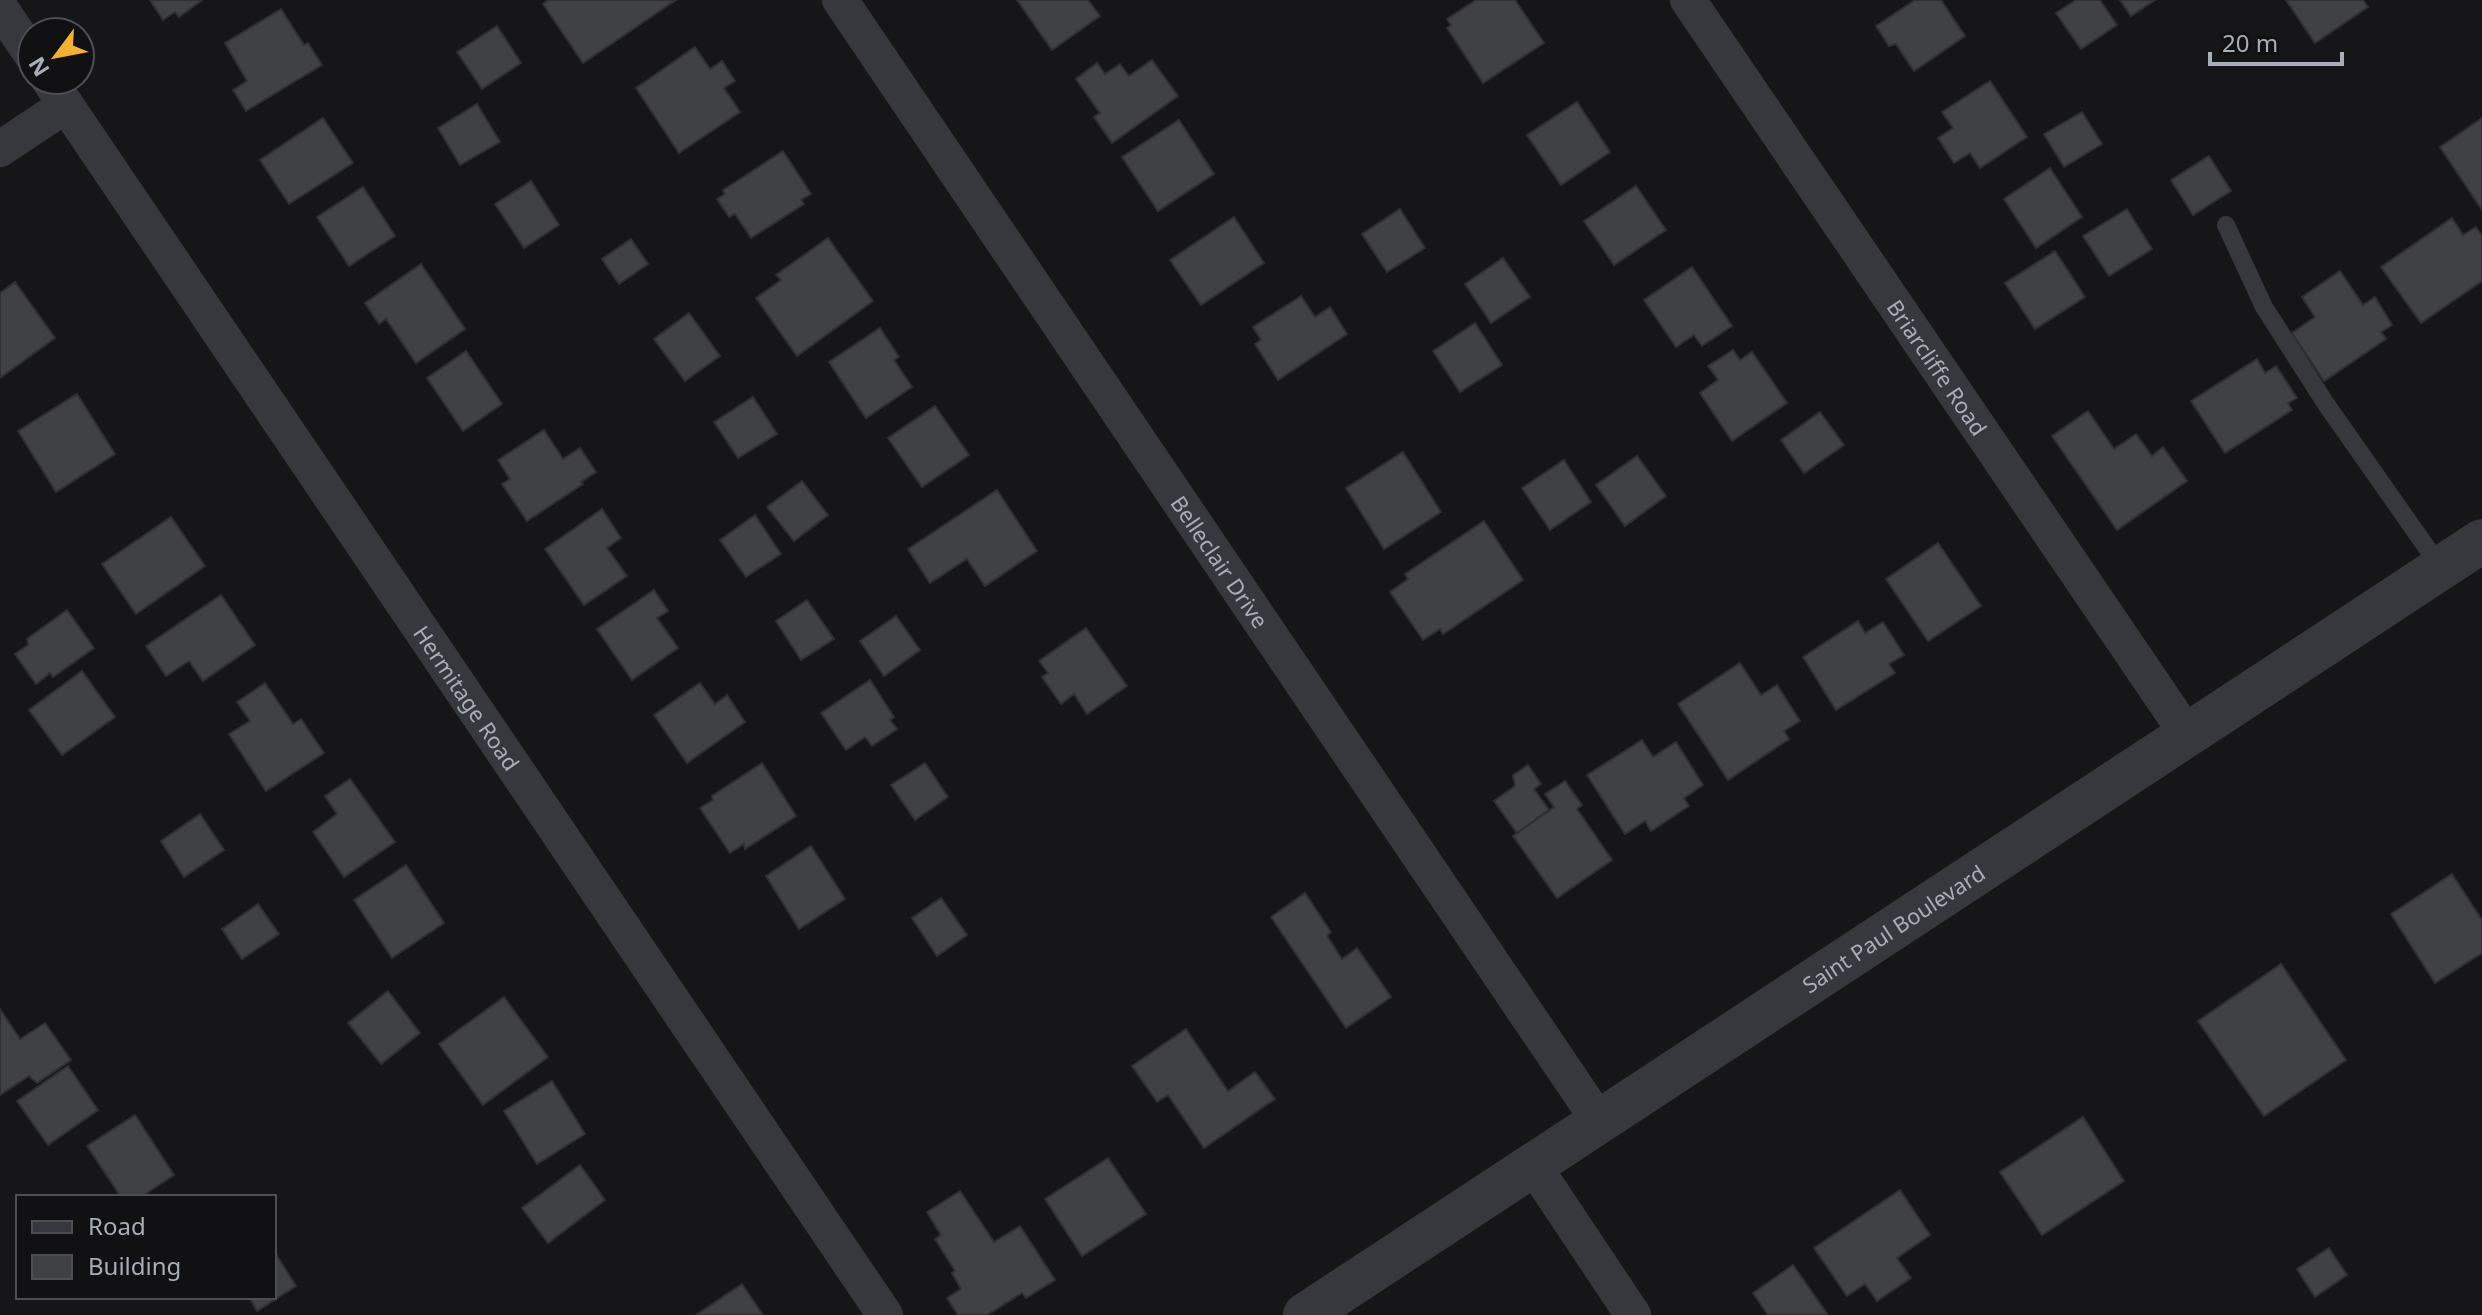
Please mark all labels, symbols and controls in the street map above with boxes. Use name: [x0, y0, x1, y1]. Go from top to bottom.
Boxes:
north arrow: [16, 16, 96, 96]
scale bar: [2210, 16, 2342, 66]
text: 20 m: [2222, 26, 2278, 59]
text: N: [21, 52, 56, 83]
street label: Briarcliffe Road: [1881, 293, 1995, 441]
street label: Belleclair Drive: [1165, 489, 1276, 634]
street label: Hermitage Road: [407, 619, 527, 776]
street label: Saint Paul Boulevard: [1796, 857, 1990, 999]
legend: [16, 1195, 276, 1299]
text: Road: [88, 1209, 146, 1242]
text: Building: [88, 1249, 181, 1282]

